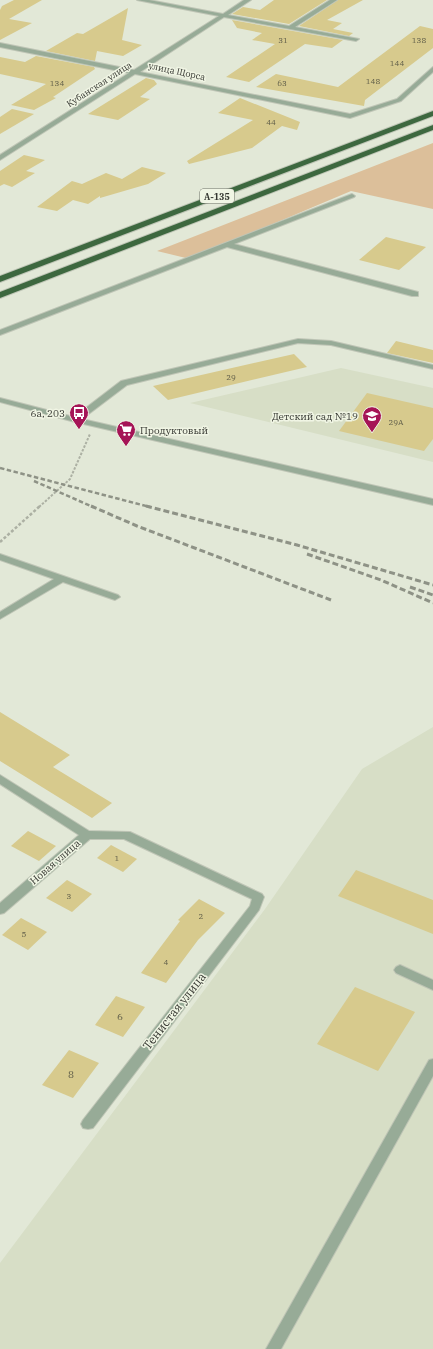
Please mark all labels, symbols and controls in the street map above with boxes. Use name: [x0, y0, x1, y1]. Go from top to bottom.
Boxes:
house number: 31: [278, 35, 288, 45]
house number: 138: [412, 35, 426, 45]
house number: 144: [390, 58, 404, 68]
street label: Кубанская улица: [64, 59, 134, 109]
street label: улица Щорса: [147, 60, 207, 82]
house number: 148: [366, 76, 380, 86]
house number: 134: [50, 78, 64, 88]
house number: 63: [277, 78, 287, 88]
house number: 44: [266, 117, 276, 127]
road number: А-135: [200, 189, 234, 203]
house number: 29: [226, 372, 236, 382]
bus stop icon: 6a, 203: [68, 402, 90, 430]
school or university icon: Детский сад №19: [361, 405, 383, 433]
place label: 6a, 203: [31, 407, 65, 420]
place label: Детский сад №19: [272, 410, 358, 423]
house number: 29А: [388, 417, 404, 427]
supermarket icon: Продуктовый: [115, 419, 137, 447]
place label: Продуктовый: [140, 424, 208, 437]
street label: Новая улица: [27, 836, 83, 887]
house number: 1: [115, 853, 120, 863]
house number: 3: [67, 891, 72, 901]
house number: 2: [199, 911, 204, 921]
house number: 5: [22, 929, 27, 939]
house number: 4: [164, 957, 169, 967]
street label: Тенистая улица: [139, 969, 209, 1053]
house number: 6: [117, 1010, 123, 1023]
house number: 8: [68, 1068, 74, 1081]

